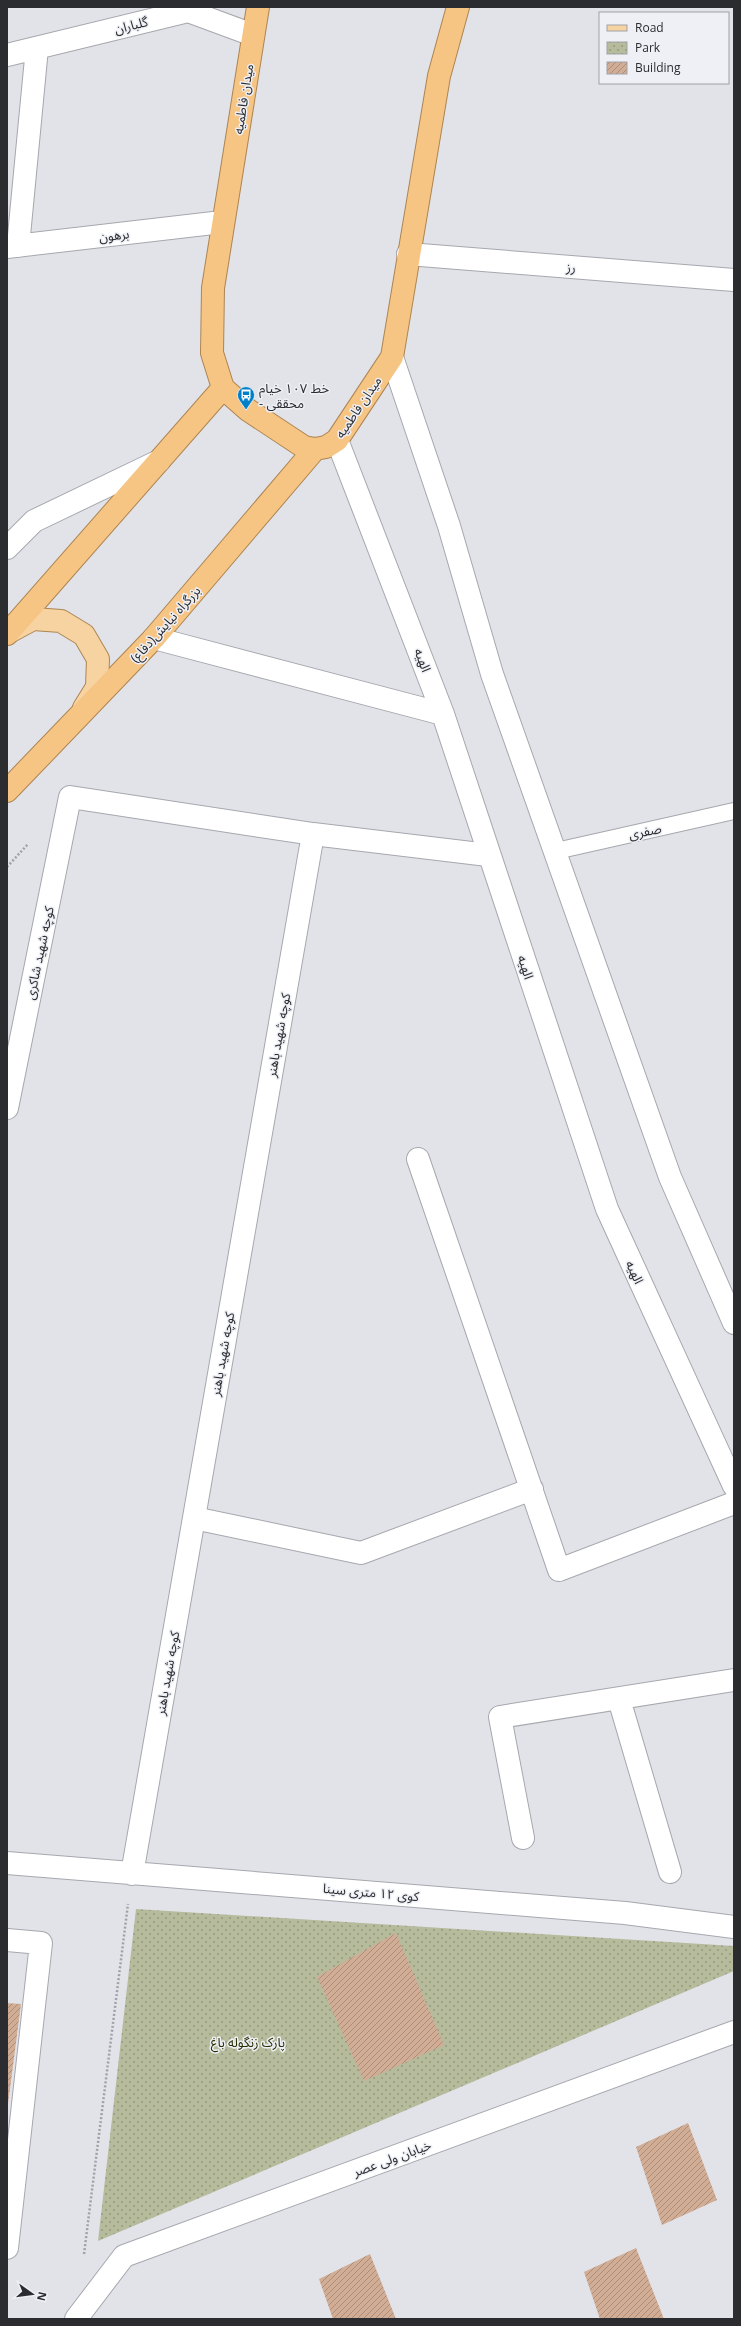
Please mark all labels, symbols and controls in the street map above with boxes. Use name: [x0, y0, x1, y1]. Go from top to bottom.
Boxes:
street label: گلباران: [112, 12, 150, 38]
legend: [599, 12, 729, 84]
text: Road: [635, 19, 664, 36]
text: Park: [635, 39, 661, 56]
text: Building: [635, 59, 681, 76]
street label: میدان فاطمیه: [229, 62, 257, 135]
street label: برهون: [98, 224, 130, 246]
street label: رز: [565, 258, 576, 276]
street label: میدان فاطمیه: [331, 372, 385, 441]
place label: خط ۱۰۷ خیام - محققی: [259, 379, 329, 412]
bus stop icon: خط ۱۰۷ خیام - محققی: [236, 385, 256, 410]
street label: بزرگراه نیایش(دفاع): [126, 582, 206, 668]
street label: الهیه: [410, 645, 436, 675]
street label: صفری: [627, 819, 663, 843]
street label: کوچه شهید شاکری: [20, 904, 59, 1002]
street label: الهیه: [514, 953, 538, 981]
street label: کوچه شهید باهنر: [262, 991, 295, 1080]
street label: الهیه: [622, 1257, 648, 1287]
street label: کوچه شهید باهنر: [206, 1310, 239, 1399]
street label: کوچه شهید باهنر: [151, 1629, 184, 1718]
street label: کوی ۱۲ متری سینا: [322, 1879, 420, 1905]
park label: پارک زنگوله باغ: [211, 2033, 285, 2053]
street label: خیابان ولی عصر: [349, 2135, 434, 2181]
north arrow: [12, 2274, 52, 2314]
text: N: [34, 2290, 51, 2303]

